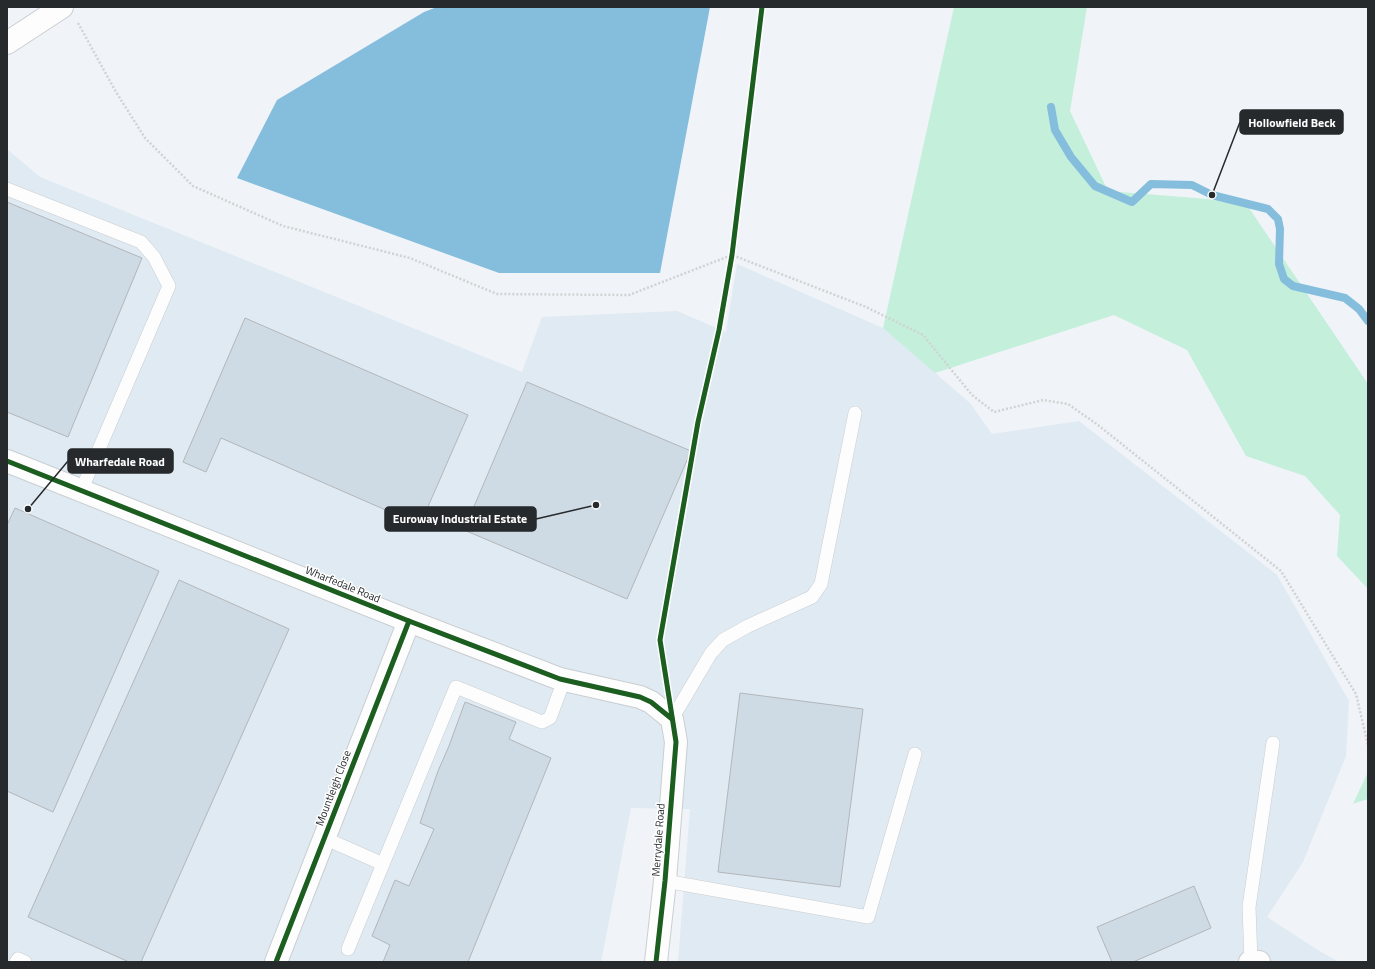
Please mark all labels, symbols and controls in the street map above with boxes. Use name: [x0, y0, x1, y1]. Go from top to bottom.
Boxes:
callout: Hollowfield Beck: [1240, 110, 1343, 134]
text: Hollowfield Beck: [1248, 113, 1337, 132]
callout: Wharfedale Road: [68, 449, 173, 473]
text: Wharfedale Road: [75, 452, 165, 471]
callout: Euroway Industrial Estate: [385, 507, 536, 531]
text: Euroway Industrial Estate: [393, 509, 527, 528]
street label: Wharfedale Road: [303, 562, 383, 606]
street label: Mountleigh Close: [311, 747, 355, 828]
street label: Merrydale Road: [647, 803, 669, 877]

